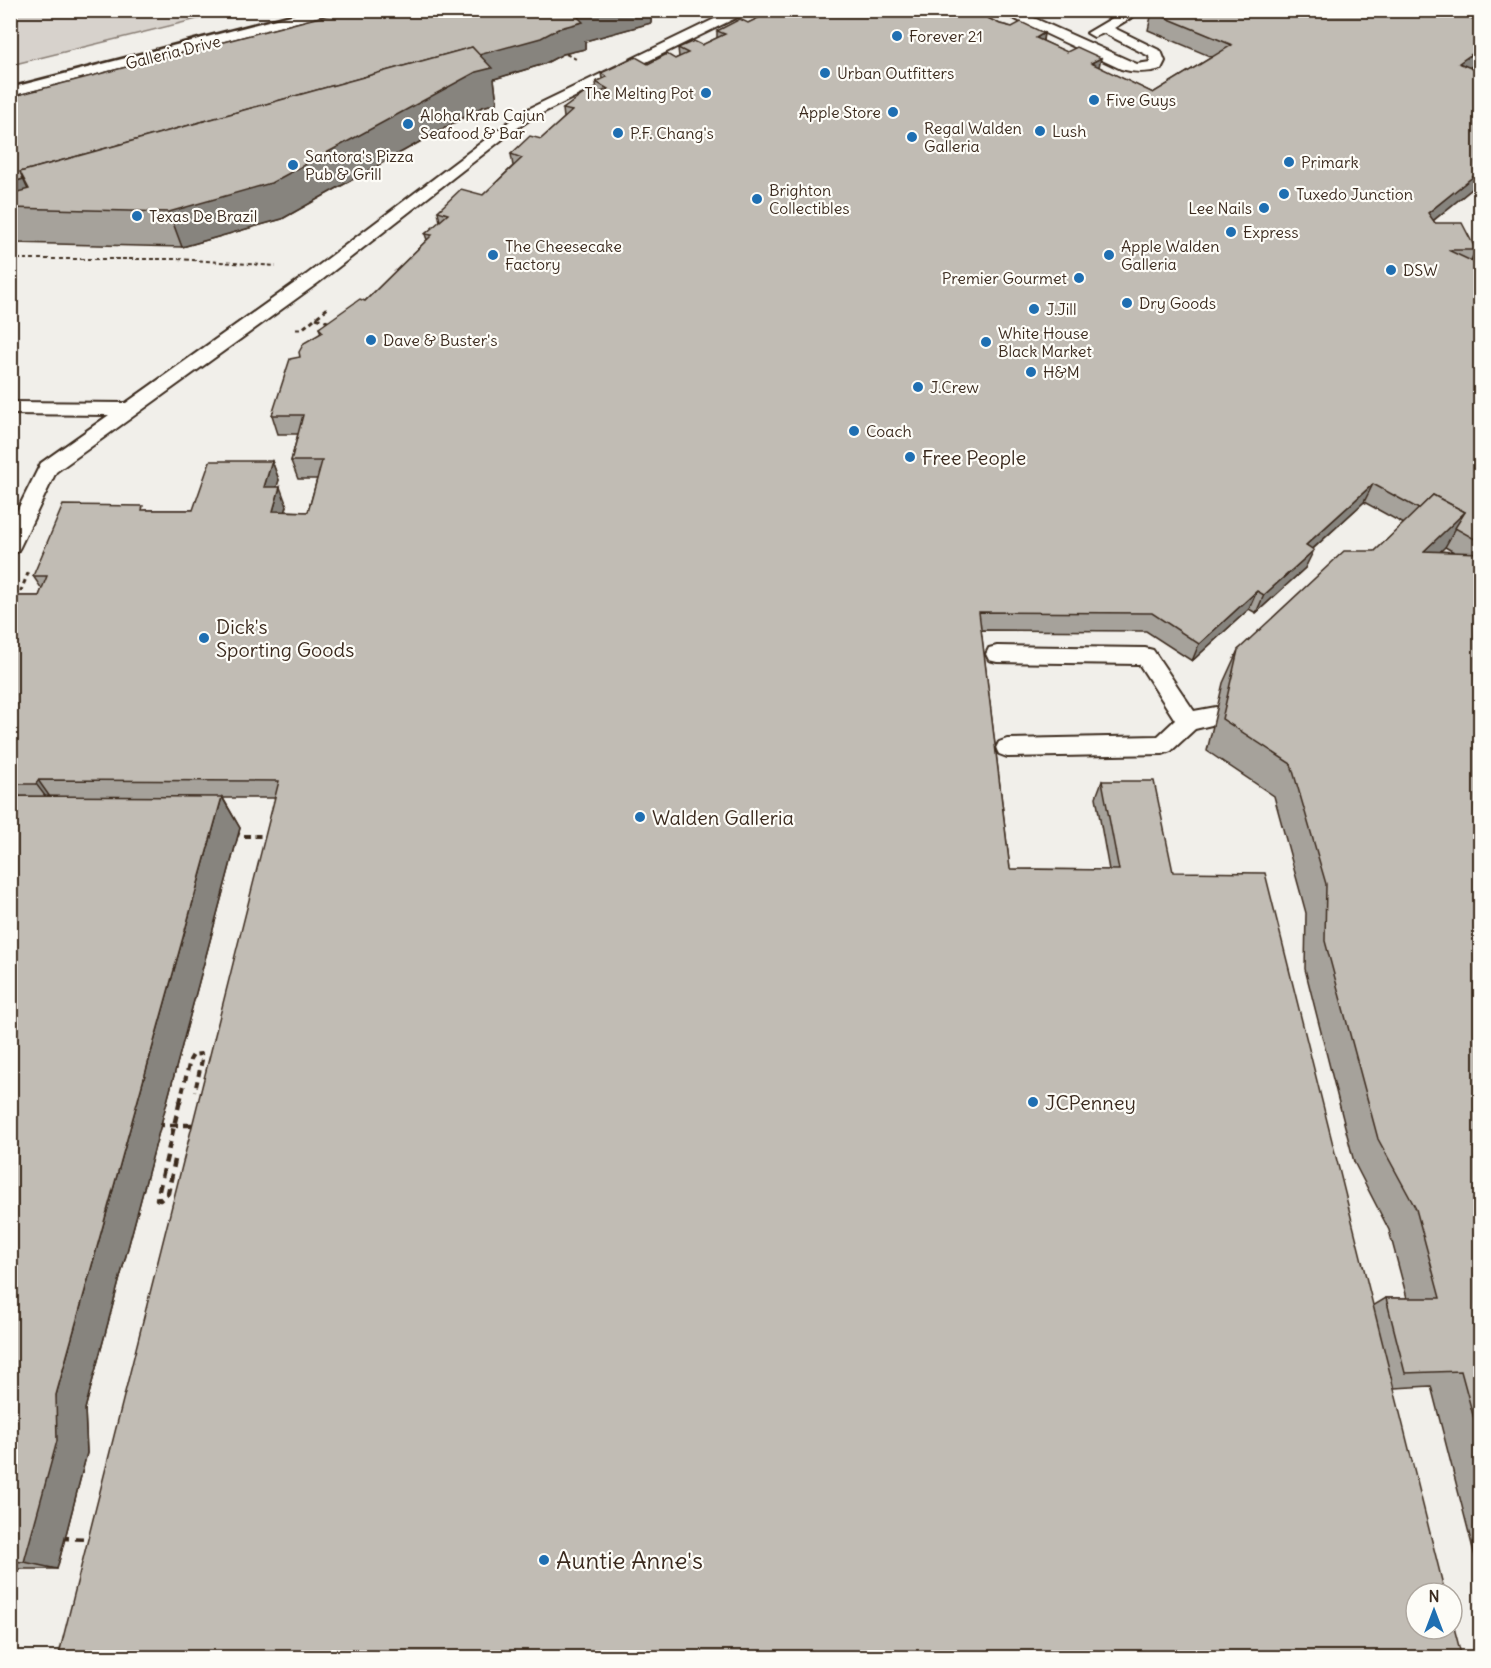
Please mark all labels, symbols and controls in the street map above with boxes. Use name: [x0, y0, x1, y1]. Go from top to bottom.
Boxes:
place label: Forever 21: [909, 26, 983, 46]
marker: Forever 21: [890, 29, 904, 43]
street label: Galleria Drive: [123, 31, 223, 73]
place label: Urban Outfitters: [837, 63, 954, 83]
marker: Urban Outfitters: [818, 66, 832, 80]
place label: The Melting Pot: [584, 83, 695, 103]
marker: The Melting Pot: [699, 86, 713, 100]
place label: Five Guys: [1106, 90, 1176, 110]
marker: Five Guys: [1087, 93, 1101, 107]
place label: Apple Store: [799, 102, 881, 122]
place label: Aloha Krab Cajun Seafood & Bar: [420, 105, 545, 143]
marker: Apple Store: [886, 105, 900, 119]
marker: Aloha Krab Cajun Seafood & Bar: [401, 117, 415, 131]
place label: Regal Walden Galleria: [924, 118, 1022, 156]
place label: Lush: [1052, 121, 1086, 141]
place label: P.F. Chang's: [630, 123, 714, 143]
marker: Lush: [1033, 124, 1047, 138]
marker: P.F. Chang's: [611, 126, 625, 140]
marker: Regal Walden Galleria: [905, 130, 919, 144]
place label: Santora's Pizza Pub & Grill: [305, 146, 414, 184]
place label: Primark: [1301, 152, 1359, 172]
marker: Primark: [1282, 155, 1296, 169]
marker: Santora's Pizza Pub & Grill: [286, 158, 300, 172]
place label: Brighton Collectibles: [769, 180, 850, 218]
place label: Tuxedo Junction: [1296, 184, 1413, 204]
marker: Tuxedo Junction: [1277, 187, 1291, 201]
marker: Brighton Collectibles: [750, 192, 764, 206]
place label: Lee Nails: [1188, 198, 1252, 218]
marker: Lee Nails: [1257, 201, 1271, 215]
place label: Texas De Brazil: [149, 206, 257, 226]
marker: Texas De Brazil: [130, 209, 144, 223]
place label: Express: [1243, 222, 1299, 242]
marker: Express: [1224, 225, 1238, 239]
place label: The Cheesecake Factory: [505, 236, 622, 274]
place label: Apple Walden Galleria: [1121, 236, 1219, 274]
marker: The Cheesecake Factory: [486, 248, 500, 262]
marker: Apple Walden Galleria: [1102, 248, 1116, 262]
place label: DSW: [1403, 260, 1438, 280]
marker: DSW: [1384, 263, 1398, 277]
place label: Premier Gourmet: [942, 268, 1068, 288]
marker: Premier Gourmet: [1072, 271, 1086, 285]
place label: Dry Goods: [1139, 293, 1216, 313]
marker: Dry Goods: [1120, 296, 1134, 310]
place label: J.Jill: [1046, 299, 1076, 319]
marker: J.Jill: [1027, 302, 1041, 316]
place label: White House Black Market: [998, 323, 1092, 361]
place label: Dave & Buster's: [383, 330, 498, 350]
marker: Dave & Buster's: [364, 333, 378, 347]
marker: White House Black Market: [979, 335, 993, 349]
place label: H&M: [1043, 362, 1080, 382]
marker: H&M: [1024, 365, 1038, 379]
place label: J.Crew: [930, 377, 979, 397]
marker: J.Crew: [911, 380, 925, 394]
place label: Coach: [866, 421, 912, 441]
marker: Coach: [847, 424, 861, 438]
place label: Free People: [922, 445, 1026, 470]
marker: Free People: [903, 450, 917, 464]
place label: Dick's Sporting Goods: [216, 614, 354, 662]
marker: Dick's Sporting Goods: [197, 631, 211, 645]
place label: Walden Galleria: [652, 805, 794, 830]
marker: Walden Galleria: [633, 810, 647, 824]
place label: JCPenney: [1045, 1090, 1136, 1115]
marker: JCPenney: [1026, 1095, 1040, 1109]
place label: Auntie Anne's: [556, 1545, 703, 1575]
marker: Auntie Anne's: [537, 1553, 551, 1567]
north arrow: [1404, 1581, 1464, 1641]
text: N: [1428, 1586, 1440, 1606]

